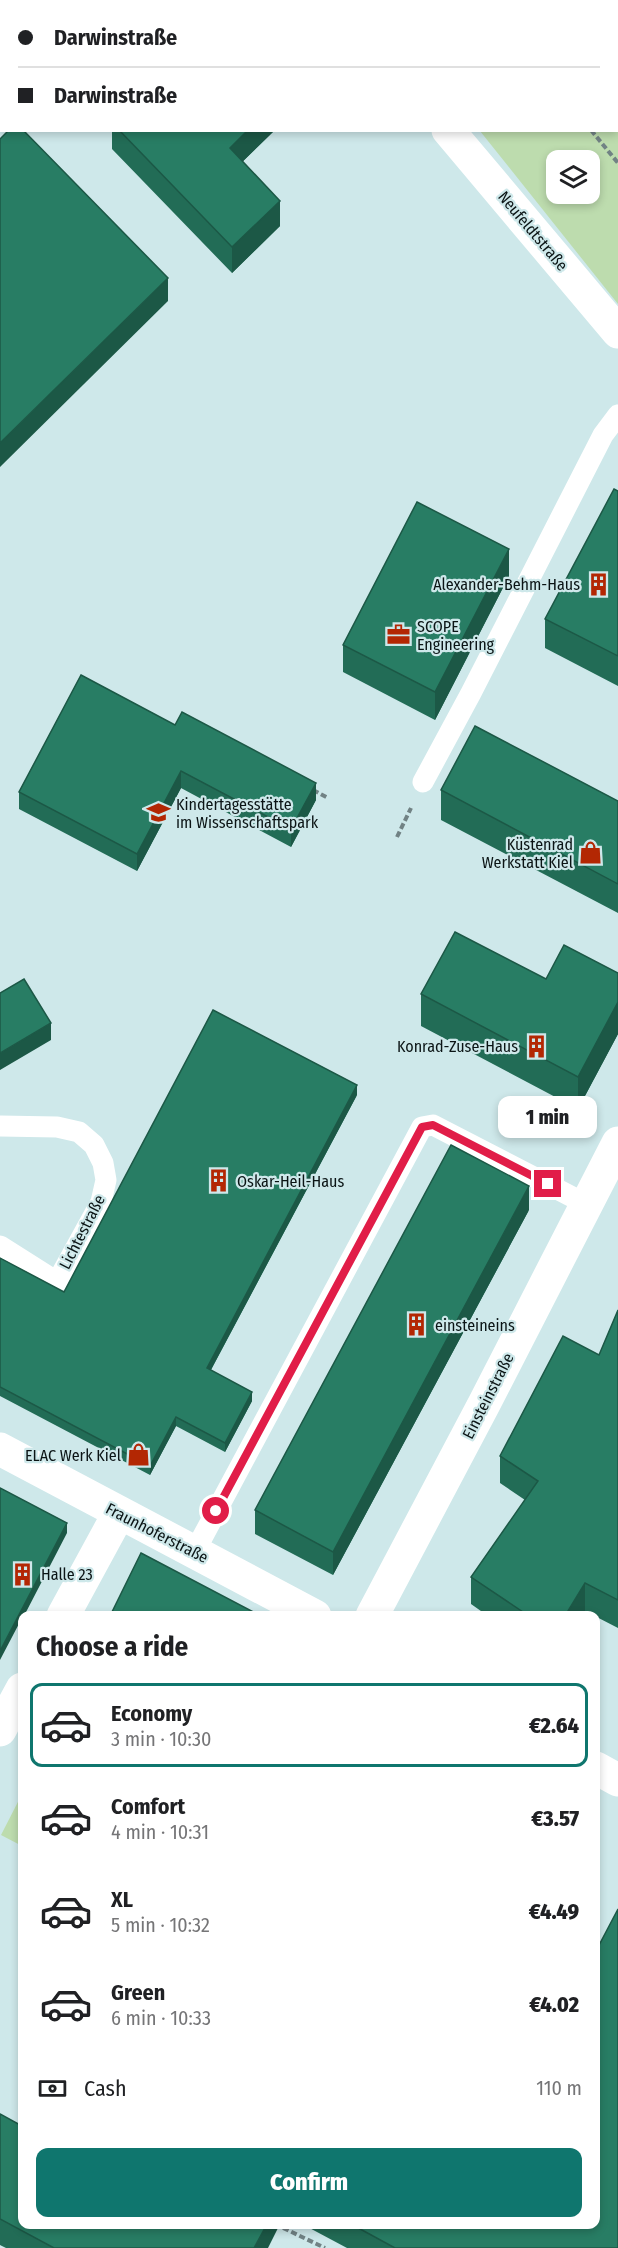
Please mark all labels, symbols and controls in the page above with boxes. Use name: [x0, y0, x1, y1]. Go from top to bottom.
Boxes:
text: Darwinstraße: [54, 24, 177, 51]
text: Darwinstraße: [54, 82, 177, 109]
map controls: [546, 150, 600, 204]
button: layers: [546, 150, 600, 204]
street label: Neufeldtstraße: [494, 187, 572, 275]
building icon: Alexander-Behm-Haus: [585, 571, 611, 597]
place label: Alexander-Behm-Haus: [433, 575, 580, 594]
place label: SCOPE Engineering: [417, 617, 495, 654]
office icon: SCOPE Engineering: [386, 622, 412, 648]
place label: Kindertagesstätte im Wissenschaftspark: [176, 795, 319, 832]
school or university icon: Kindertagesstätte im Wissenschaftspark: [145, 800, 171, 826]
place label: Küstenrad Werkstatt Kiel: [482, 835, 573, 872]
shop icon: Küstenrad Werkstatt Kiel: [578, 840, 604, 866]
building icon: Konrad-Zuse-Haus: [523, 1033, 549, 1059]
place label: Konrad-Zuse-Haus: [397, 1037, 518, 1056]
callout: 1 min: [498, 1097, 598, 1139]
text: 1 min: [526, 1105, 569, 1129]
building icon: Oskar-Heil-Haus: [206, 1168, 232, 1194]
route end: [534, 1170, 561, 1197]
place label: Oskar-Heil-Haus: [237, 1172, 344, 1191]
street label: Lichtestraße: [55, 1192, 109, 1272]
building icon: einsteineins: [404, 1312, 430, 1338]
place label: einsteineins: [435, 1316, 515, 1335]
street label: Einsteinstraße: [458, 1350, 518, 1442]
shop icon: ELAC Werk Kiel: [126, 1442, 152, 1468]
place label: ELAC Werk Kiel: [25, 1446, 121, 1465]
route start: [202, 1497, 229, 1524]
street label: Fraunhoferstraße: [103, 1499, 212, 1567]
building icon: Halle 23: [10, 1561, 36, 1587]
place label: Halle 23: [41, 1565, 93, 1584]
text: Choose a ride: [36, 1631, 188, 1663]
icon: car: [39, 1698, 93, 1752]
text: Economy: [111, 1700, 192, 1727]
text: €2.64: [529, 1712, 579, 1739]
text: 3 min · 10:30: [111, 1727, 211, 1751]
icon: car: [39, 1791, 93, 1845]
text: Comfort: [111, 1793, 185, 1820]
text: €3.57: [531, 1805, 579, 1832]
text: 4 min · 10:31: [111, 1820, 209, 1844]
icon: car: [39, 1884, 93, 1938]
text: XL: [111, 1886, 133, 1913]
text: €4.49: [529, 1898, 579, 1925]
text: 5 min · 10:32: [111, 1913, 210, 1937]
icon: car: [39, 1977, 93, 2031]
text: Green: [111, 1979, 165, 2006]
text: €4.02: [529, 1991, 579, 2018]
text: 6 min · 10:33: [111, 2006, 211, 2030]
icon: cash: [36, 2072, 69, 2105]
text: Cash: [84, 2075, 127, 2102]
text: 110 m: [536, 2076, 582, 2100]
button: Confirm: [36, 2148, 582, 2217]

